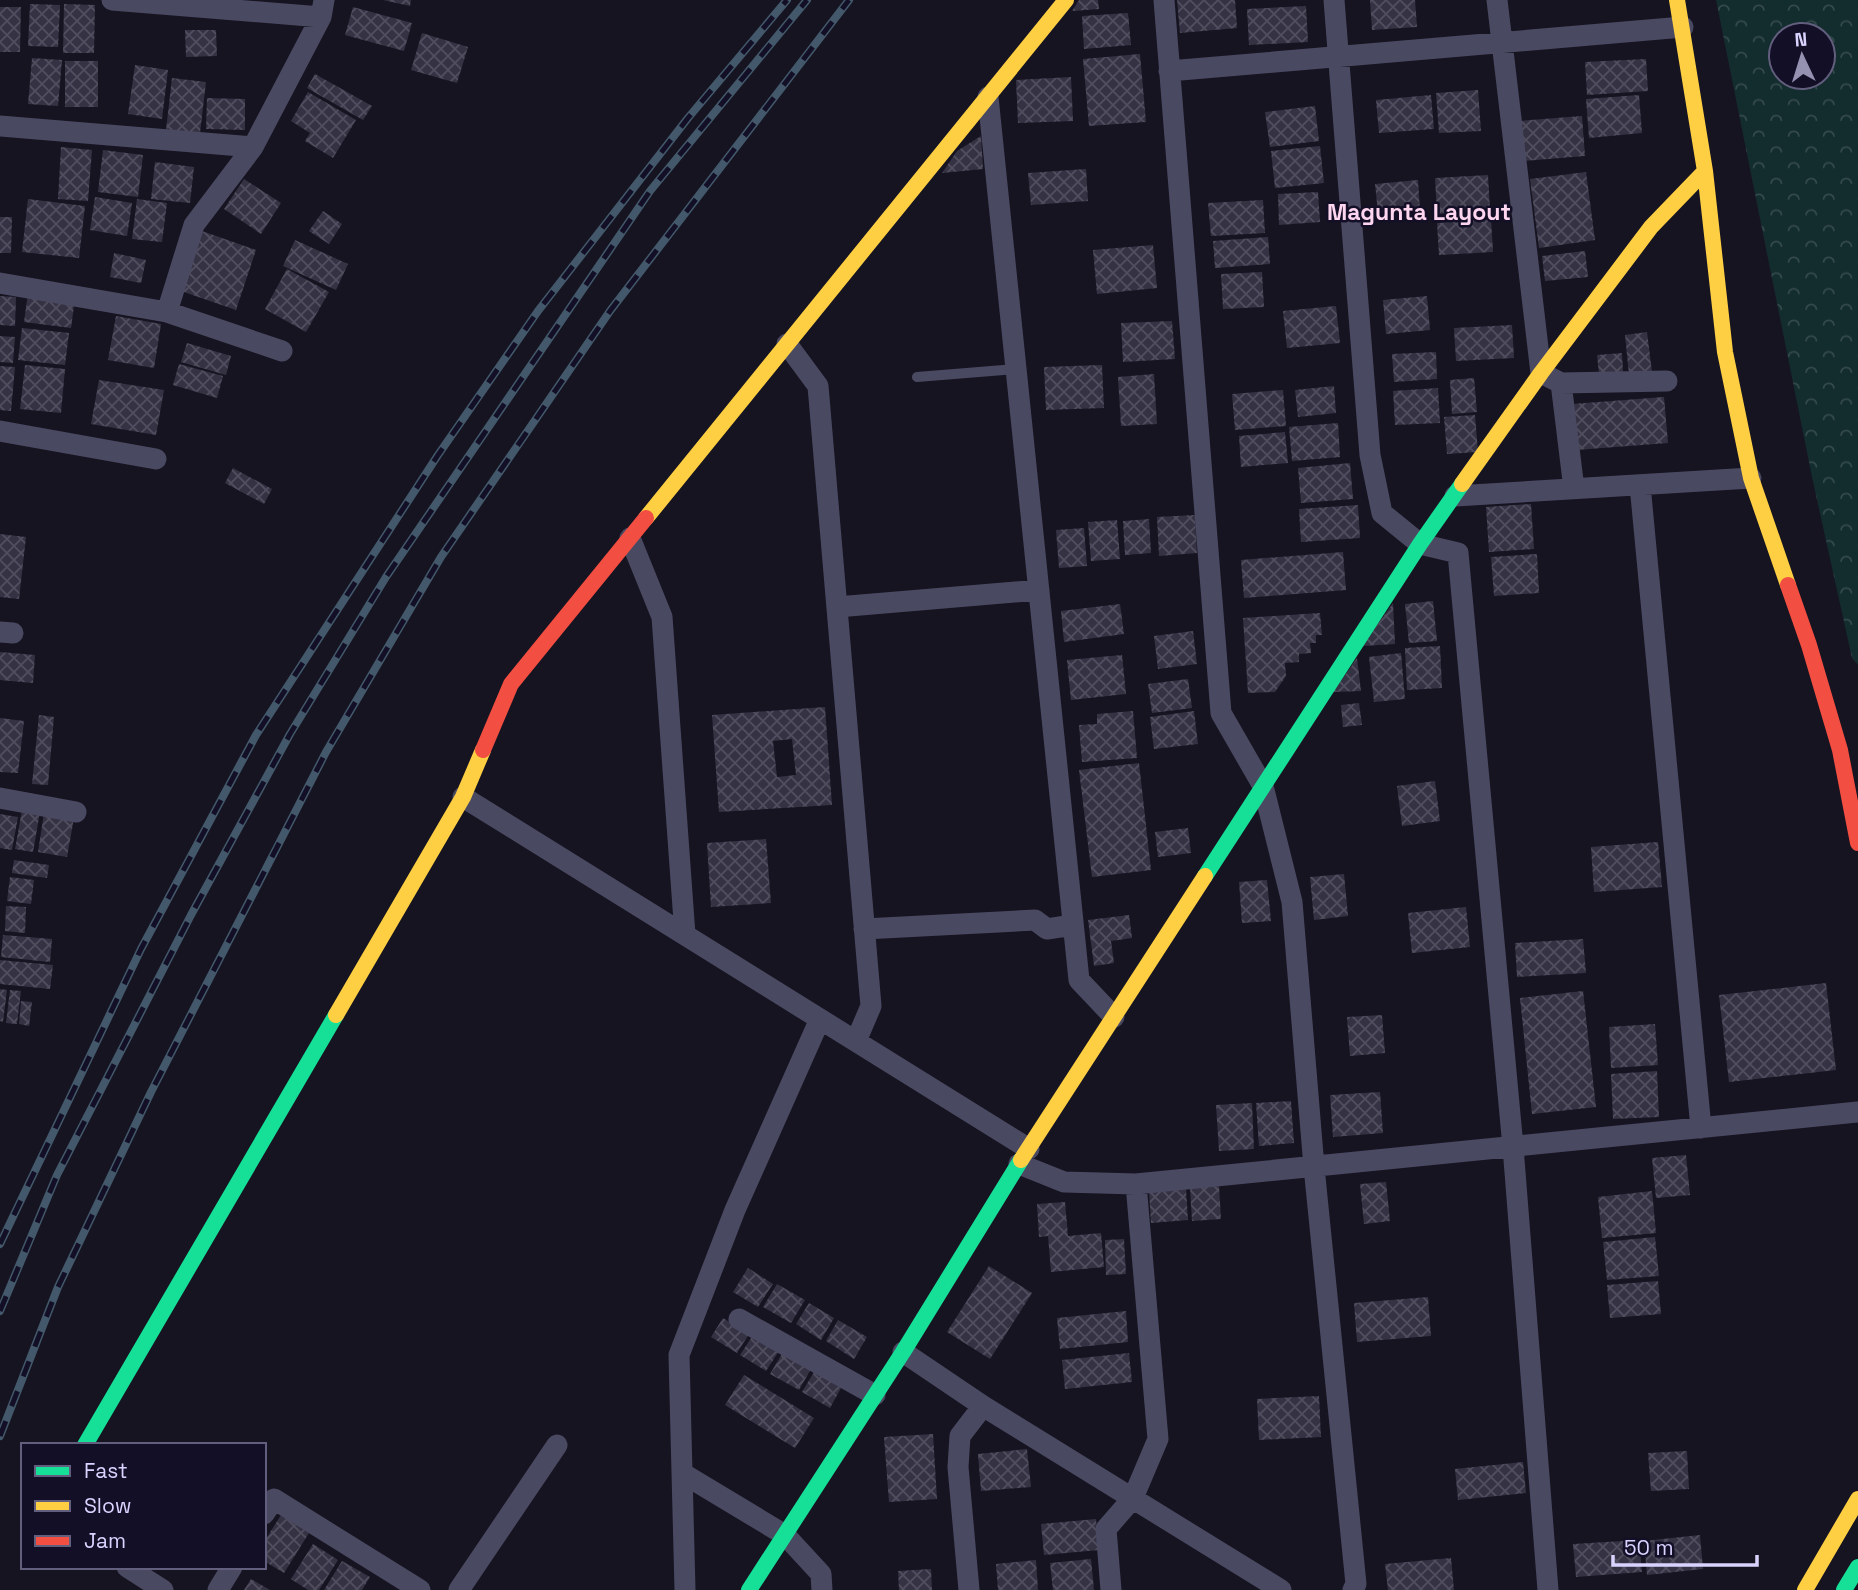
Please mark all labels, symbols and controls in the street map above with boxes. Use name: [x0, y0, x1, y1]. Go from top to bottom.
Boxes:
north arrow: [1767, 21, 1837, 91]
text: N: [1794, 27, 1808, 52]
district label: Magunta Layout: [1327, 197, 1511, 227]
legend: [21, 1443, 266, 1569]
text: Fast: [84, 1457, 128, 1484]
text: Slow: [84, 1492, 132, 1519]
scale bar: [1613, 1524, 1756, 1568]
text: Jam: [84, 1527, 126, 1554]
text: 50 m: [1624, 1534, 1674, 1561]

